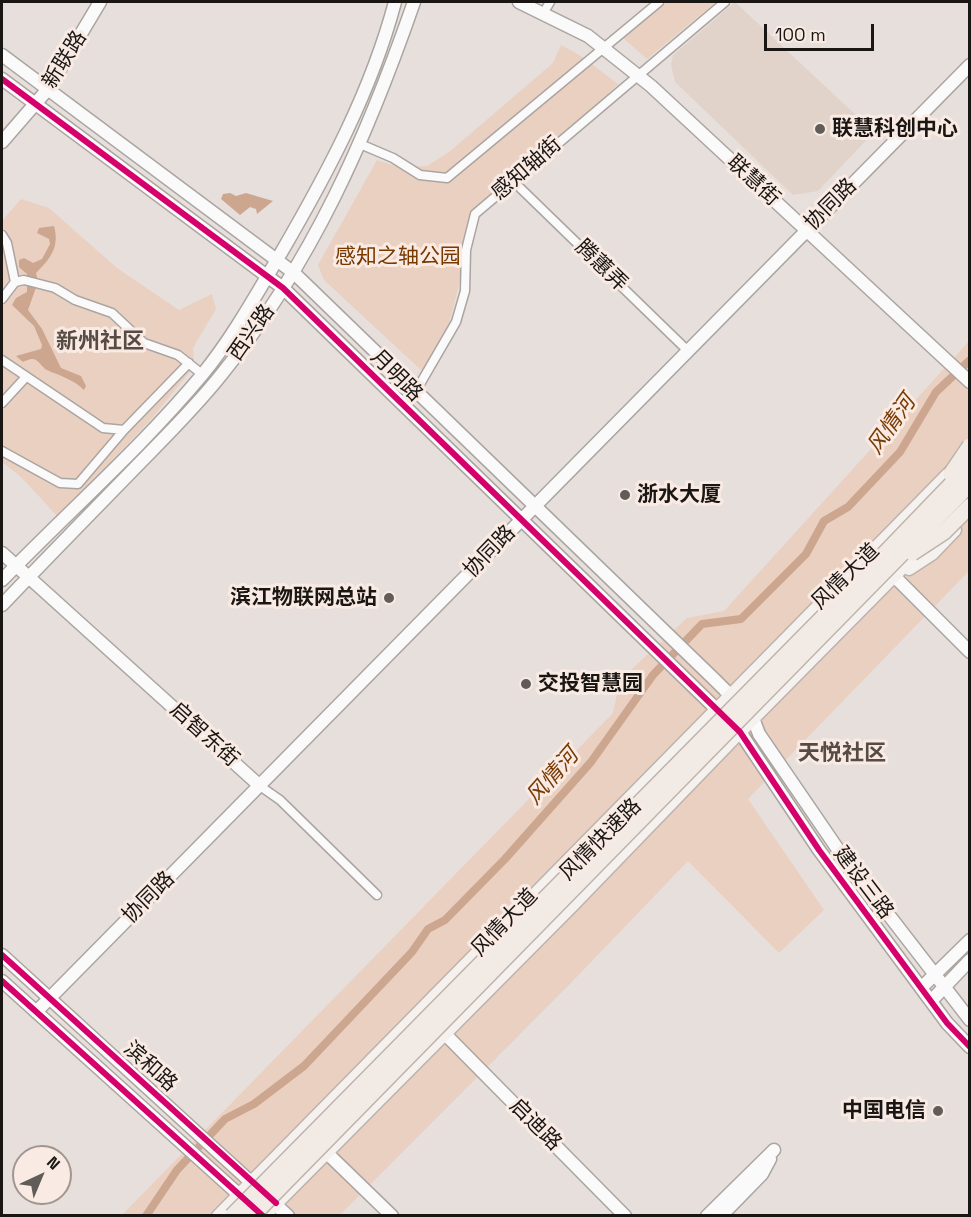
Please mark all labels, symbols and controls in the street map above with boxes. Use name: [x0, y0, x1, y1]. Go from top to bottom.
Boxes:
scale bar: [767, 12, 876, 50]
text: 100 m: [775, 23, 826, 46]
street label: 新联路: [38, 27, 92, 93]
place label: 联慧科创中心: [832, 116, 958, 142]
marker: 联慧科创中心: [813, 122, 827, 136]
street label: 感知轴街: [487, 132, 567, 206]
street label: 联慧街: [721, 150, 785, 212]
street label: 协同路: [800, 174, 862, 236]
street label: 腾蕙弄: [570, 235, 632, 297]
park label: 感知之轴公园: [335, 244, 461, 270]
street label: 西兴路: [224, 300, 280, 366]
district label: 新州社区: [56, 329, 144, 355]
street label: 月明路: [365, 345, 427, 407]
water label: 风情河: [862, 390, 922, 460]
place label: 浙水大厦: [637, 482, 721, 508]
marker: 浙水大厦: [618, 488, 632, 502]
street label: 协同路: [459, 521, 521, 583]
street label: 风情大道: [807, 539, 885, 615]
place label: 滨江物联网总站: [230, 585, 377, 611]
marker: 滨江物联网总站: [382, 591, 396, 605]
place label: 交投智慧园: [538, 671, 643, 697]
marker: 交投智慧园: [519, 677, 533, 691]
street label: 启智东街: [164, 698, 244, 772]
district label: 天悦社区: [798, 741, 886, 767]
water label: 风情河: [521, 743, 585, 811]
street label: 风情快速路: [555, 794, 647, 886]
street label: 建设三路: [828, 842, 898, 924]
street label: 协同路: [118, 867, 180, 929]
street label: 风情大道: [467, 884, 543, 962]
street label: 滨和路: [118, 1037, 182, 1097]
street label: 启迪路: [504, 1094, 566, 1156]
place label: 中国电信: [842, 1098, 926, 1124]
marker: 中国电信: [931, 1104, 945, 1118]
north arrow: [12, 1145, 72, 1205]
text: N: [42, 1152, 65, 1174]

